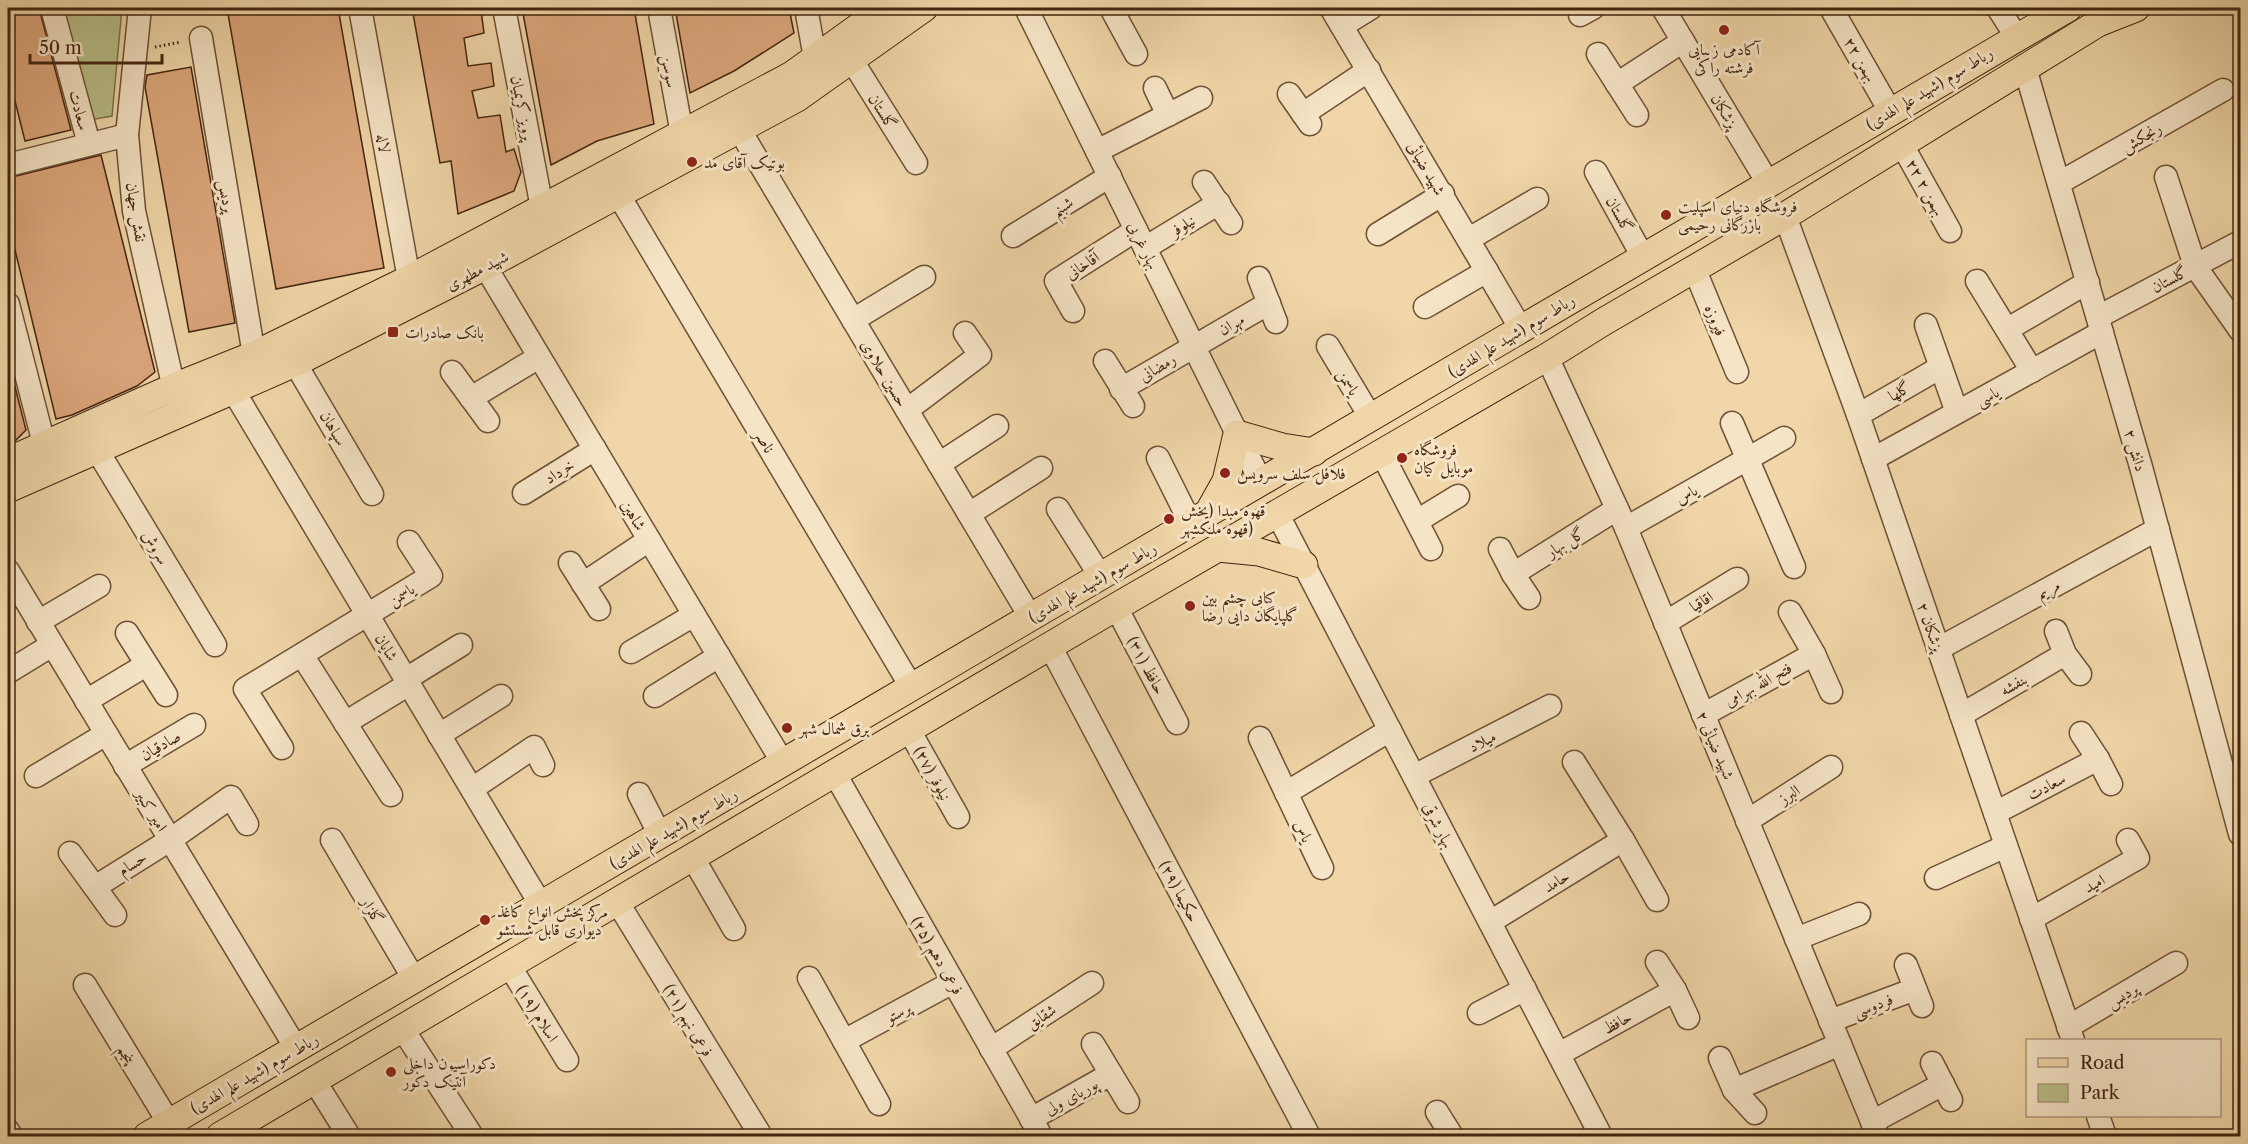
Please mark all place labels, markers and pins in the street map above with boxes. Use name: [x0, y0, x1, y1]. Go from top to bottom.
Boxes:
marker: آکادمی زیبایی فرشته راکی: [1717, 23, 1731, 37]
place label: آکادمی زیبایی فرشته راکی: [1688, 39, 1761, 78]
place label: بوتیک آقای مد: [704, 152, 785, 173]
marker: بوتیک آقای مد: [685, 155, 699, 169]
place label: فروشگاه دنیای اسپلیت بازرگانی رحیمی: [1678, 196, 1797, 236]
marker: فروشگاه دنیای اسپلیت بازرگانی رحیمی: [1659, 208, 1673, 222]
place label: بانک صادرات: [405, 322, 484, 342]
marker: بانک صادرات: [386, 325, 400, 339]
place label: فروشگاه موبایل کیان: [1414, 439, 1473, 479]
marker: فروشگاه موبایل کیان: [1395, 451, 1409, 465]
place label: فلافل سلف سرویس: [1237, 463, 1346, 485]
marker: فلافل سلف سرویس: [1218, 466, 1232, 480]
place label: قهوه مبدا (پخش قهوه ملکشهر): [1179, 500, 1265, 539]
marker: قهوه مبدا (پخش قهوه ملکشهر): [1162, 512, 1176, 526]
place label: کبابی چشم بین گلپایگان دایی رضا: [1202, 587, 1298, 627]
marker: کبابی چشم بین گلپایگان دایی رضا: [1183, 599, 1197, 613]
place label: برق شمال شهر: [797, 718, 869, 739]
marker: برق شمال شهر: [780, 721, 794, 735]
place label: مرکز پخش انواع کاغذ دیواری قابل شستشو: [495, 901, 608, 941]
marker: مرکز پخش انواع کاغذ دیواری قابل شستشو: [478, 913, 492, 927]
place label: دکوراسیون داخلی آنتیک دکور: [401, 1053, 496, 1092]
marker: دکوراسیون داخلی آنتیک دکور: [384, 1065, 398, 1079]

